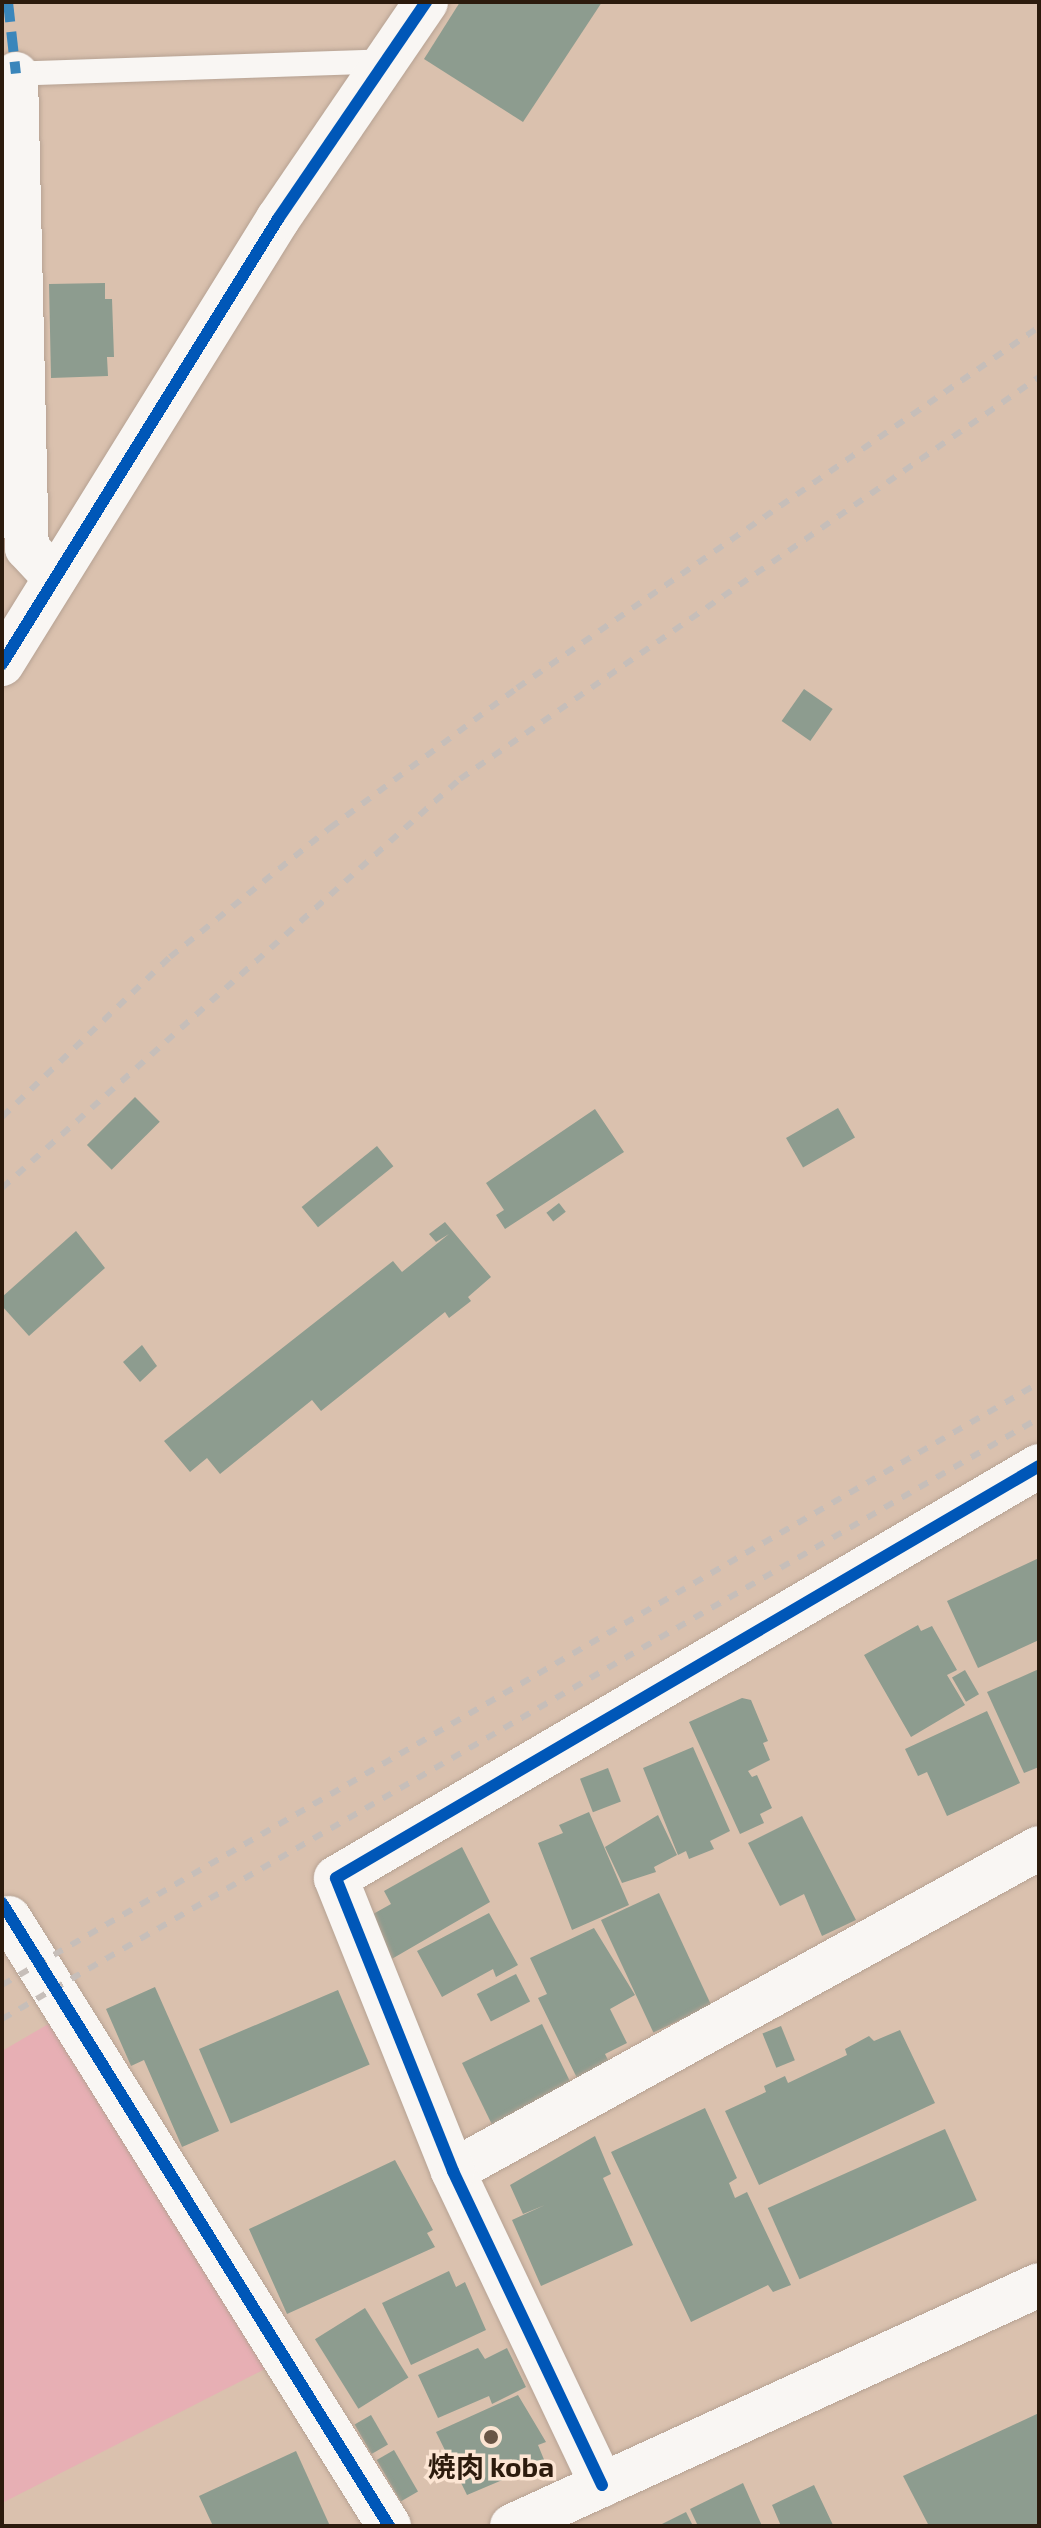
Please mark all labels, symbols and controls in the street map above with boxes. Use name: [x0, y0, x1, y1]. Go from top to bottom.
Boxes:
marker: 焼肉 koba: [482, 2428, 500, 2446]
place label: 焼肉 koba: [428, 2449, 554, 2483]

